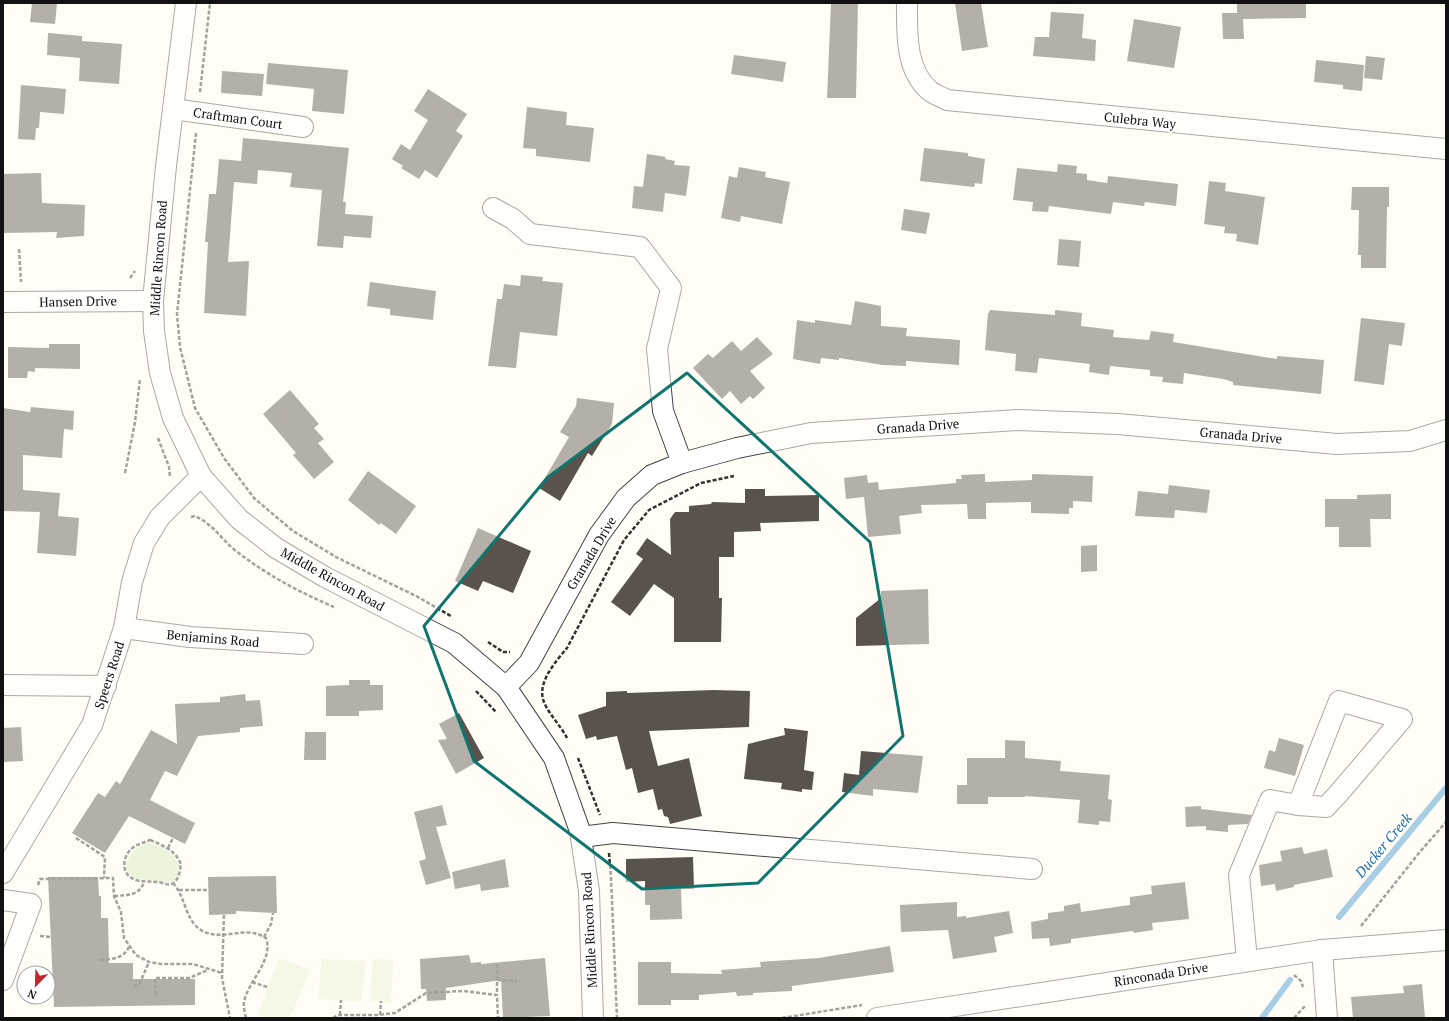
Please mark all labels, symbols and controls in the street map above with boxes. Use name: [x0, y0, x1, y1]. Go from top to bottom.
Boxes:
street label: Craftman Court: [192, 103, 284, 133]
street label: Culebra Way: [1103, 107, 1177, 133]
street label: Middle Rincon Road: [145, 199, 171, 317]
street label: Hansen Drive: [39, 291, 117, 311]
street label: Granada Drive: [876, 414, 960, 438]
street label: Granada Drive: [1199, 422, 1283, 448]
street label: Granada Drive: [562, 513, 620, 593]
street label: Middle Rincon Road: [278, 543, 388, 615]
street label: Benjamins Road: [166, 625, 260, 651]
street label: Speers Road: [90, 639, 128, 711]
water label: Ducker Creek: [1350, 808, 1416, 882]
street label: Middle Rincon Road: [577, 872, 601, 988]
street label: Rinconada Drive: [1113, 958, 1209, 990]
north arrow: [16, 965, 56, 1005]
text: N: [25, 986, 39, 1002]

